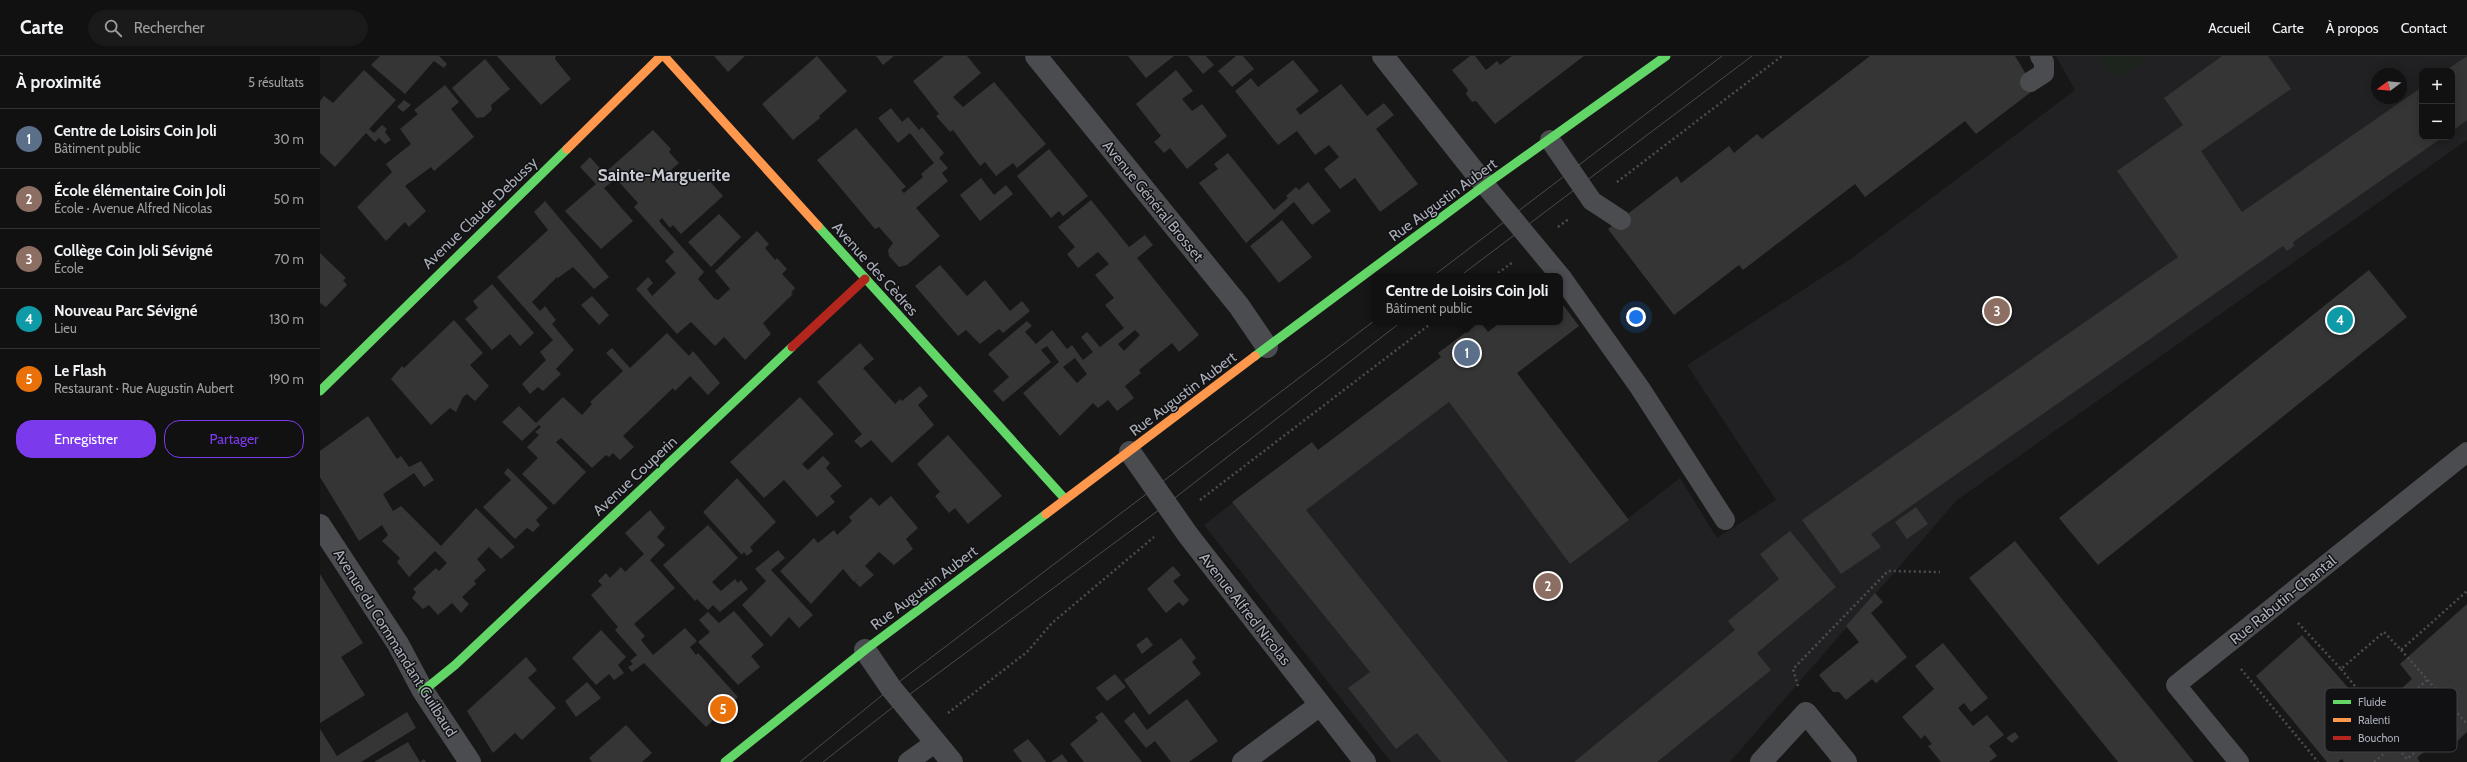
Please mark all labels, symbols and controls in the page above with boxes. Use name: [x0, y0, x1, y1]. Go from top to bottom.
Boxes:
search box: [88, 10, 368, 46]
text: Carte: [20, 16, 64, 39]
icon: search: [102, 17, 124, 39]
text: Rechercher: [134, 19, 205, 37]
text: Accueil: [2208, 19, 2250, 37]
text: Carte: [2272, 19, 2304, 37]
text: À propos: [2326, 19, 2379, 37]
text: Contact: [2401, 19, 2447, 37]
north arrow: [2371, 68, 2407, 104]
map controls: [2419, 68, 2455, 140]
button: +: [2419, 68, 2455, 104]
text: À proximité: [16, 72, 101, 92]
text: 5 résultats: [248, 74, 304, 90]
button: −: [2419, 104, 2455, 140]
text: Centre de Loisirs Coin Joli: [54, 122, 217, 140]
text: 1: [27, 131, 31, 147]
text: 30 m: [274, 131, 304, 147]
street label: Avenue Général Brosset: [1099, 137, 1207, 265]
text: Bâtiment public: [54, 140, 141, 156]
street label: Avenue Claude Debussy: [419, 153, 542, 273]
street label: Rue Augustin Aubert: [1386, 155, 1500, 245]
district label: Sainte-Marguerite: [598, 165, 730, 185]
text: École élémentaire Coin Joli: [54, 182, 226, 200]
text: 2: [26, 191, 32, 207]
text: 50 m: [274, 191, 304, 207]
text: École · Avenue Alfred Nicolas: [54, 200, 212, 216]
street label: Avenue des Cèdres: [828, 218, 922, 320]
text: Collège Coin Joli Sévigné: [54, 242, 213, 260]
text: 3: [25, 251, 33, 267]
text: 70 m: [274, 251, 304, 267]
text: École: [54, 260, 84, 276]
popup: [1371, 273, 1563, 325]
text: Centre de Loisirs Coin Joli: [1386, 282, 1548, 300]
pin: 3: [1984, 296, 2010, 326]
text: Bâtiment public: [1386, 300, 1472, 316]
text: Nouveau Parc Sévigné: [54, 302, 197, 320]
pin: 4: [2327, 305, 2353, 335]
your location: [1626, 307, 1646, 327]
text: 4: [25, 311, 33, 327]
text: 130 m: [269, 311, 304, 327]
text: Lieu: [54, 320, 77, 336]
pin: 1: [1454, 338, 1480, 368]
street label: Rue Augustin Aubert: [1126, 348, 1240, 440]
text: Le Flash: [54, 362, 106, 380]
text: 5: [26, 371, 32, 387]
text: 190 m: [269, 371, 304, 387]
text: Restaurant · Rue Augustin Aubert: [54, 380, 234, 396]
button: Enregistrer: [16, 420, 156, 458]
button: Partager: [164, 420, 304, 458]
street label: Avenue Couperin: [589, 432, 681, 520]
street label: Rue Augustin Aubert: [867, 542, 981, 634]
street label: Avenue du Commandant Guilbaud: [330, 546, 460, 740]
street label: Avenue Alfred Nicolas: [1195, 549, 1295, 669]
street label: Rue Rabutin-Chantal: [2226, 551, 2340, 648]
pin: 2: [1535, 571, 1561, 601]
legend: [2325, 688, 2457, 752]
pin: 5: [710, 694, 736, 724]
text: Fluide: [2358, 695, 2387, 709]
text: Ralenti: [2358, 713, 2390, 727]
text: Bouchon: [2358, 731, 2400, 745]

